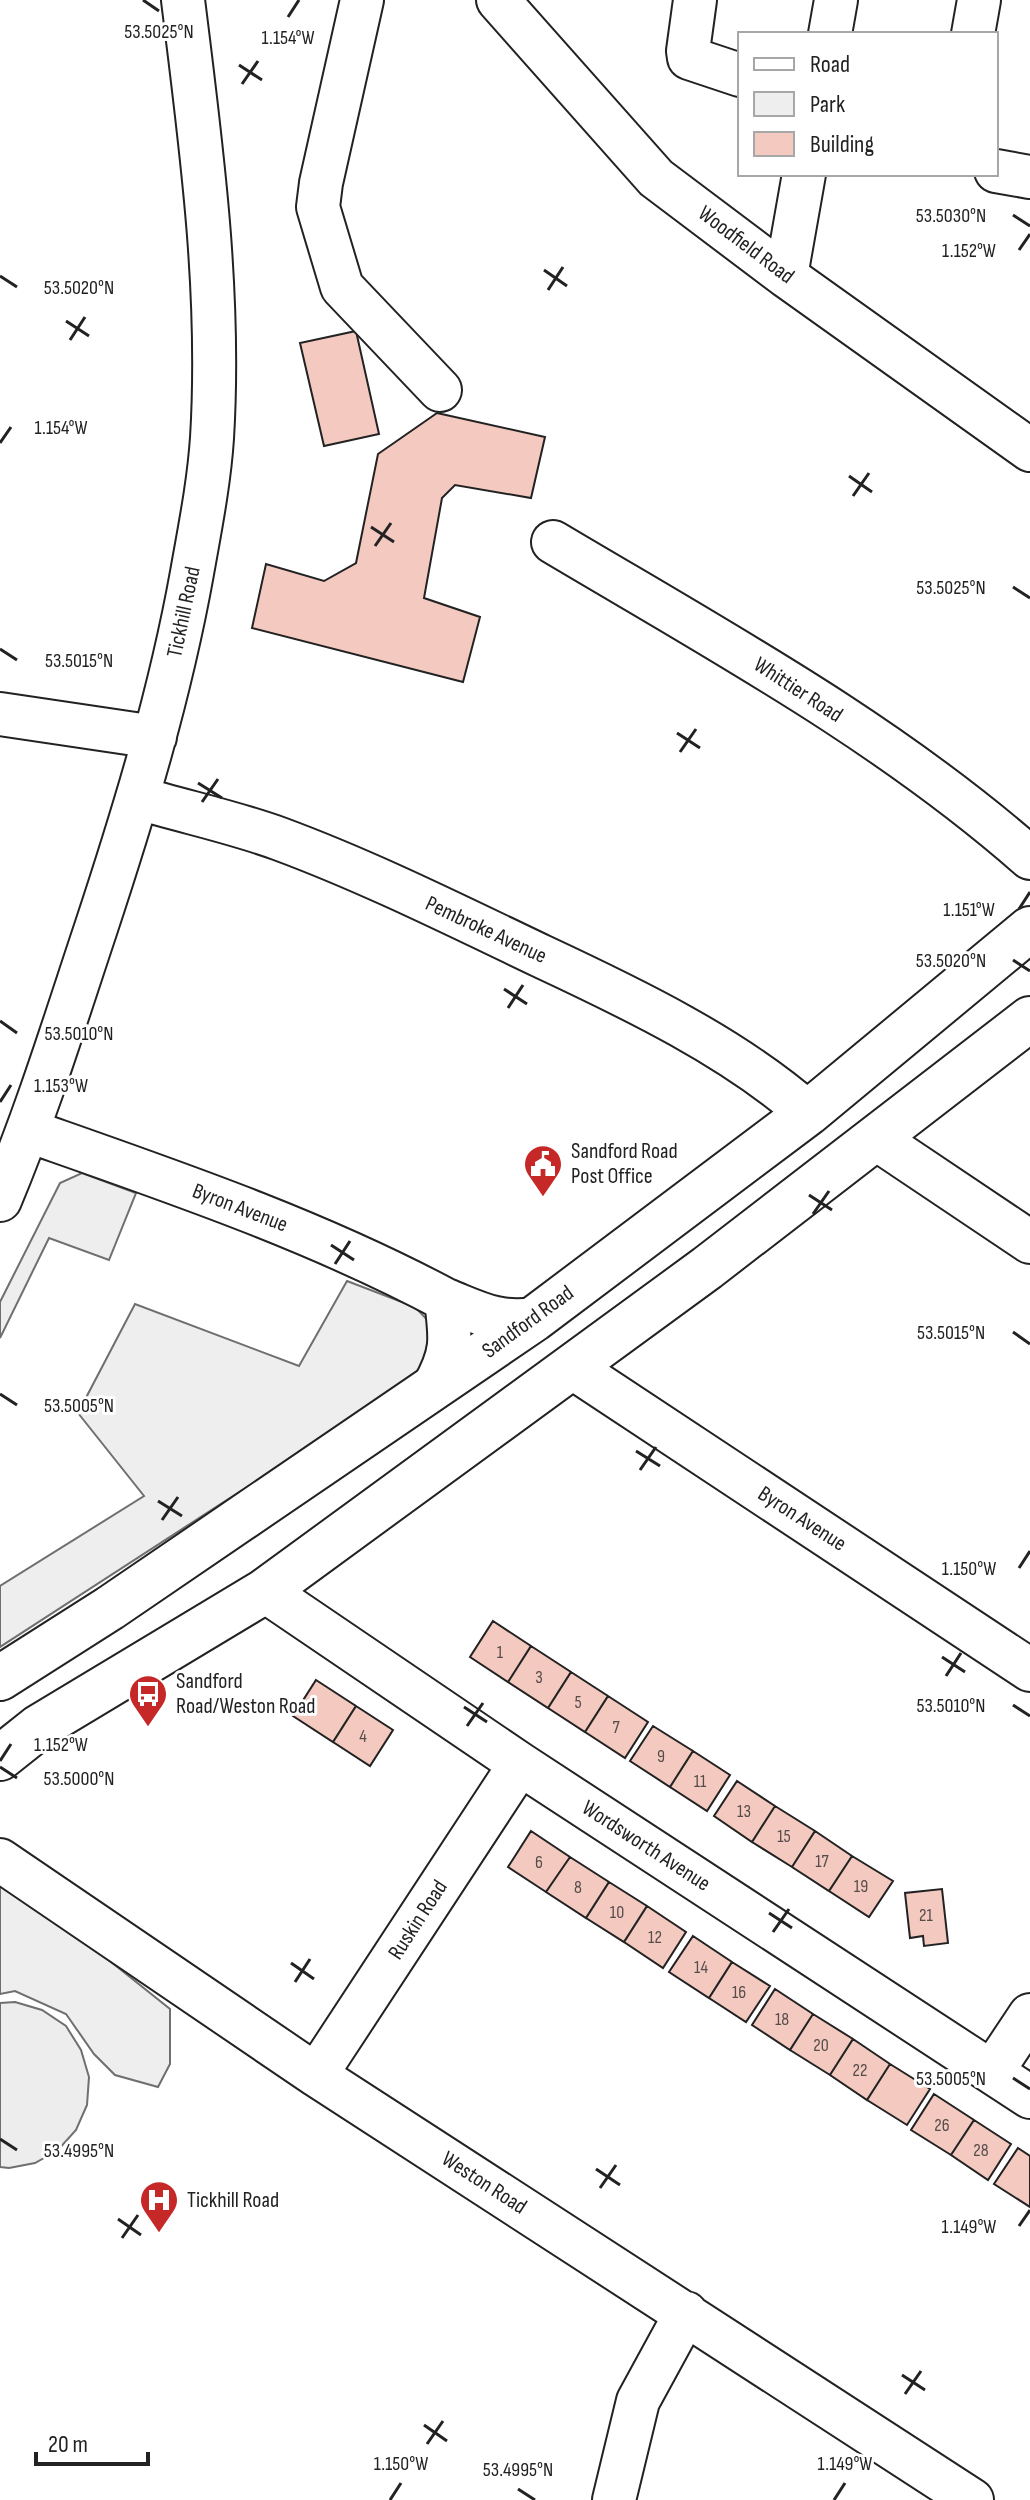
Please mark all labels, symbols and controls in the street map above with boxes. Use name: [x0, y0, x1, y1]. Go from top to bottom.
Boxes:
text: 53.5025°N: [124, 20, 194, 44]
text: 1.154°W: [261, 26, 315, 50]
legend: [738, 32, 998, 176]
text: Road: [810, 50, 850, 79]
text: Park: [810, 90, 845, 119]
text: Building: [810, 130, 874, 159]
street label: Woodfield Road: [693, 200, 799, 290]
text: 53.5030°N: [916, 204, 986, 228]
text: 1.152°W: [942, 239, 996, 263]
text: 53.5020°N: [44, 276, 114, 300]
text: 1.154°W: [34, 416, 88, 440]
street label: Tickhill Road: [161, 564, 207, 660]
text: 53.5025°N: [916, 576, 986, 600]
text: 53.5015°N: [45, 649, 113, 673]
street label: Whittier Road: [748, 651, 848, 729]
street label: Pembroke Avenue: [421, 890, 551, 970]
text: 1.151°W: [943, 898, 995, 922]
text: 53.5020°N: [916, 949, 986, 973]
text: 53.5010°N: [44, 1022, 114, 1046]
text: 1.153°W: [34, 1074, 88, 1098]
place label: Sandford Road Post Office: [571, 1138, 678, 1190]
public building icon: Sandford Road Post Office: [522, 1143, 564, 1198]
street label: Byron Avenue: [189, 1177, 291, 1239]
street label: Sandford Road: [477, 1280, 579, 1364]
text: 53.5015°N: [917, 1321, 985, 1345]
text: 53.5005°N: [44, 1394, 114, 1418]
street label: Byron Avenue: [753, 1480, 851, 1558]
text: 1.150°W: [942, 1557, 996, 1581]
house number: 1: [497, 1642, 504, 1663]
house number: 3: [535, 1667, 543, 1688]
place label: Sandford Road/Weston Road: [176, 1668, 315, 1720]
bus stop icon: Sandford Road/Weston Road: [127, 1673, 169, 1728]
house number: 5: [574, 1692, 582, 1713]
text: 53.5010°N: [916, 1694, 986, 1718]
house number: 7: [612, 1717, 620, 1738]
house number: 4: [359, 1726, 367, 1747]
text: 1.152°W: [34, 1733, 88, 1757]
house number: 9: [657, 1746, 665, 1767]
text: 53.5000°N: [44, 1767, 115, 1791]
house number: 11: [694, 1771, 707, 1792]
street label: Wordsworth Avenue: [577, 1795, 715, 1897]
house number: 13: [737, 1801, 751, 1822]
house number: 15: [777, 1826, 791, 1847]
house number: 17: [815, 1851, 830, 1872]
house number: 6: [535, 1852, 543, 1873]
street label: Ruskin Road: [382, 1875, 454, 1965]
house number: 19: [854, 1876, 868, 1897]
house number: 8: [574, 1877, 582, 1898]
house number: 10: [610, 1902, 624, 1923]
house number: 21: [919, 1905, 934, 1926]
house number: 12: [648, 1927, 662, 1948]
house number: 14: [694, 1957, 708, 1978]
house number: 16: [732, 1982, 746, 2003]
house number: 18: [775, 2009, 789, 2030]
house number: 20: [813, 2035, 829, 2056]
house number: 22: [853, 2060, 867, 2081]
text: 53.5005°N: [916, 2067, 986, 2091]
house number: 26: [934, 2115, 950, 2136]
text: 53.4995°N: [44, 2139, 114, 2163]
house number: 28: [973, 2140, 989, 2161]
street label: Weston Road: [436, 2146, 532, 2220]
hospital icon: Tickhill Road: [138, 2179, 180, 2234]
place label: Tickhill Road: [187, 2187, 279, 2214]
text: 1.149°W: [942, 2215, 996, 2239]
scale bar: [36, 2416, 148, 2466]
text: 20 m: [48, 2430, 88, 2459]
text: 1.150°W: [374, 2452, 428, 2476]
text: 1.149°W: [818, 2452, 872, 2476]
text: 53.4995°N: [483, 2458, 553, 2482]

